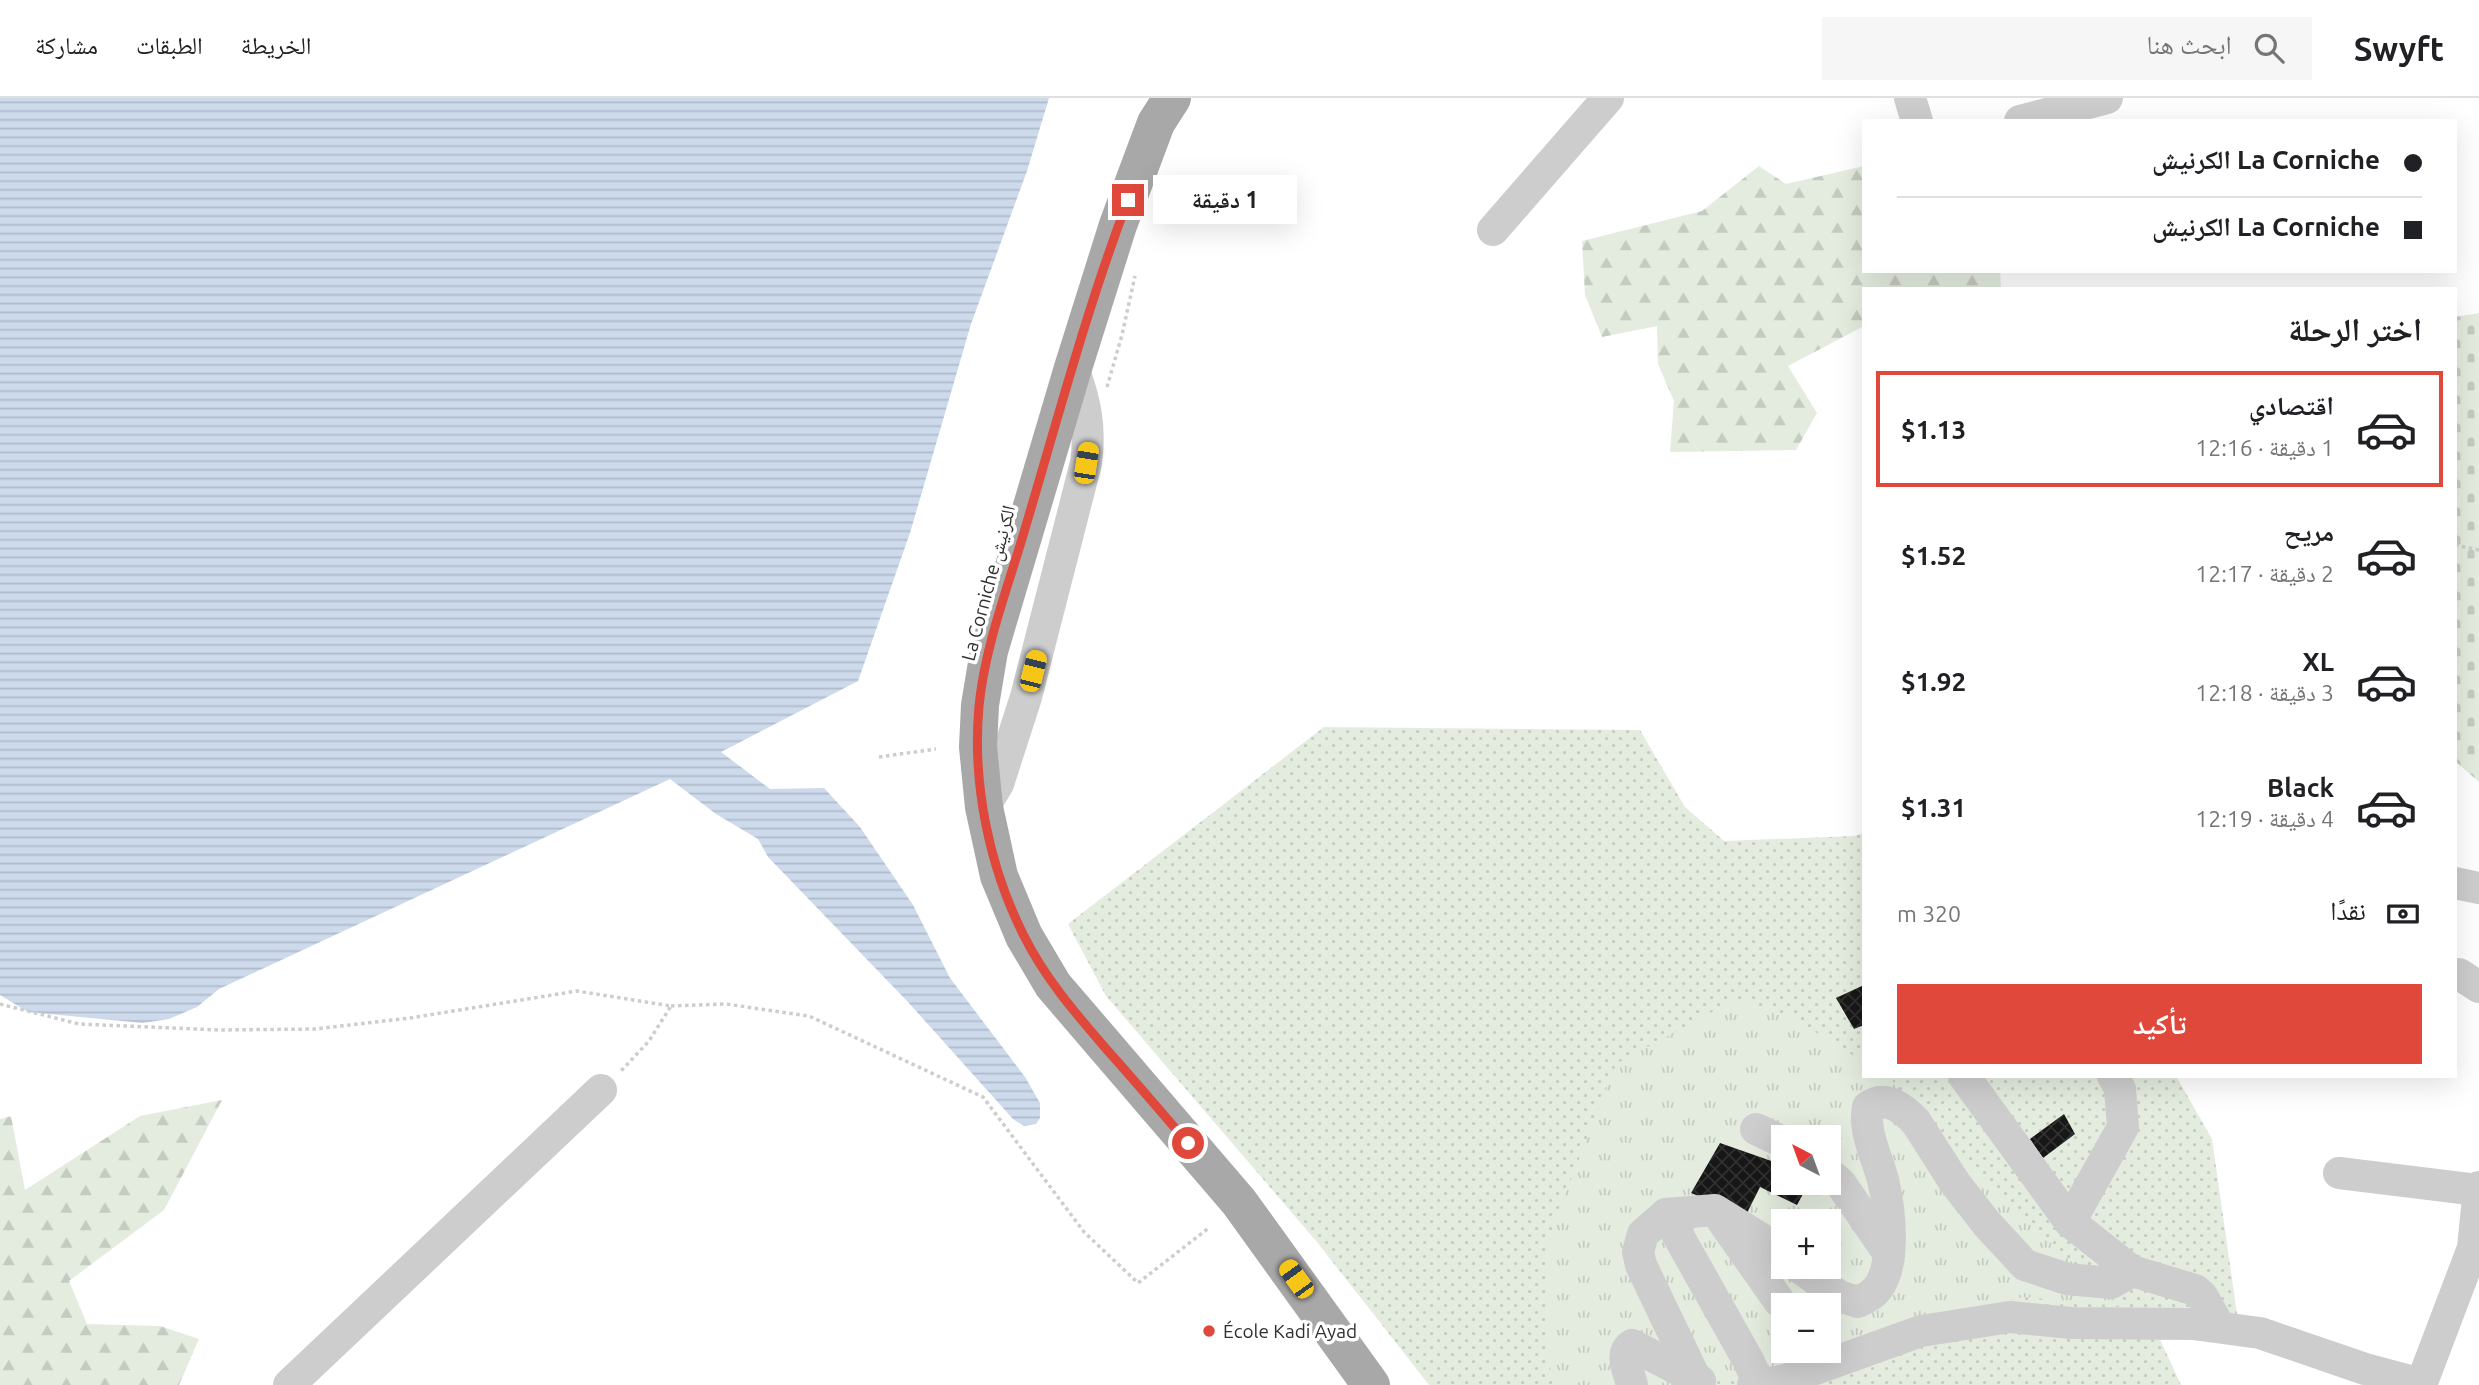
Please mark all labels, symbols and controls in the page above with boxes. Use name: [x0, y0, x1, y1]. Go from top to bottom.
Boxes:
search box: [1822, 17, 2312, 80]
icon: search: [2250, 29, 2288, 67]
text: ابحث هنا: [2147, 30, 2232, 59]
text: Swyft: [2354, 30, 2444, 67]
text: مشاركة: [35, 32, 98, 59]
text: الطبقات: [136, 32, 203, 59]
text: الخريطة: [241, 32, 311, 59]
text: La Corniche الكرنيش: [2152, 145, 2380, 174]
callout: 1 دقيقة: [1152, 176, 1296, 224]
route end: [1112, 184, 1144, 216]
text: 1 دقيقة: [1192, 187, 1258, 212]
text: La Corniche الكرنيش: [2152, 212, 2380, 241]
text: اختر الرحلة: [2288, 311, 2422, 347]
text: اقتصادي: [2249, 391, 2334, 420]
icon: car: [2355, 398, 2418, 461]
text: $1.13: [1901, 415, 1966, 444]
text: 1 دقيقة · 12:16: [2195, 435, 2334, 460]
car: [1073, 441, 1100, 485]
street label: La Corniche الكرنيش: [957, 503, 1020, 663]
text: مريح: [2284, 517, 2334, 546]
icon: car: [2355, 524, 2418, 587]
text: $1.52: [1901, 541, 1966, 570]
text: 2 دقيقة · 12:17: [2195, 561, 2334, 586]
text: XL: [2303, 647, 2334, 676]
car: [1018, 648, 1049, 694]
icon: car: [2355, 650, 2418, 713]
text: $1.92: [1901, 667, 1966, 696]
text: 3 دقيقة · 12:18: [2195, 680, 2334, 705]
text: Black: [2267, 773, 2334, 802]
icon: car: [2355, 776, 2418, 839]
text: $1.31: [1901, 793, 1966, 822]
text: 4 دقيقة · 12:19: [2195, 806, 2334, 831]
icon: cash: [2384, 895, 2422, 933]
text: نقدًا: [2330, 896, 2366, 925]
text: 320 m: [1897, 901, 1961, 926]
button: تأكيد: [1897, 984, 2422, 1064]
north arrow: [1771, 1125, 1841, 1195]
map controls: [1771, 1125, 1841, 1363]
route start: [1172, 1127, 1204, 1159]
button: +: [1771, 1209, 1841, 1279]
car: [1276, 1256, 1317, 1302]
button: −: [1771, 1293, 1841, 1363]
place label: École Kadi Ayad: [1223, 1320, 1357, 1342]
marker: École Kadi Ayad: [1201, 1323, 1217, 1339]

